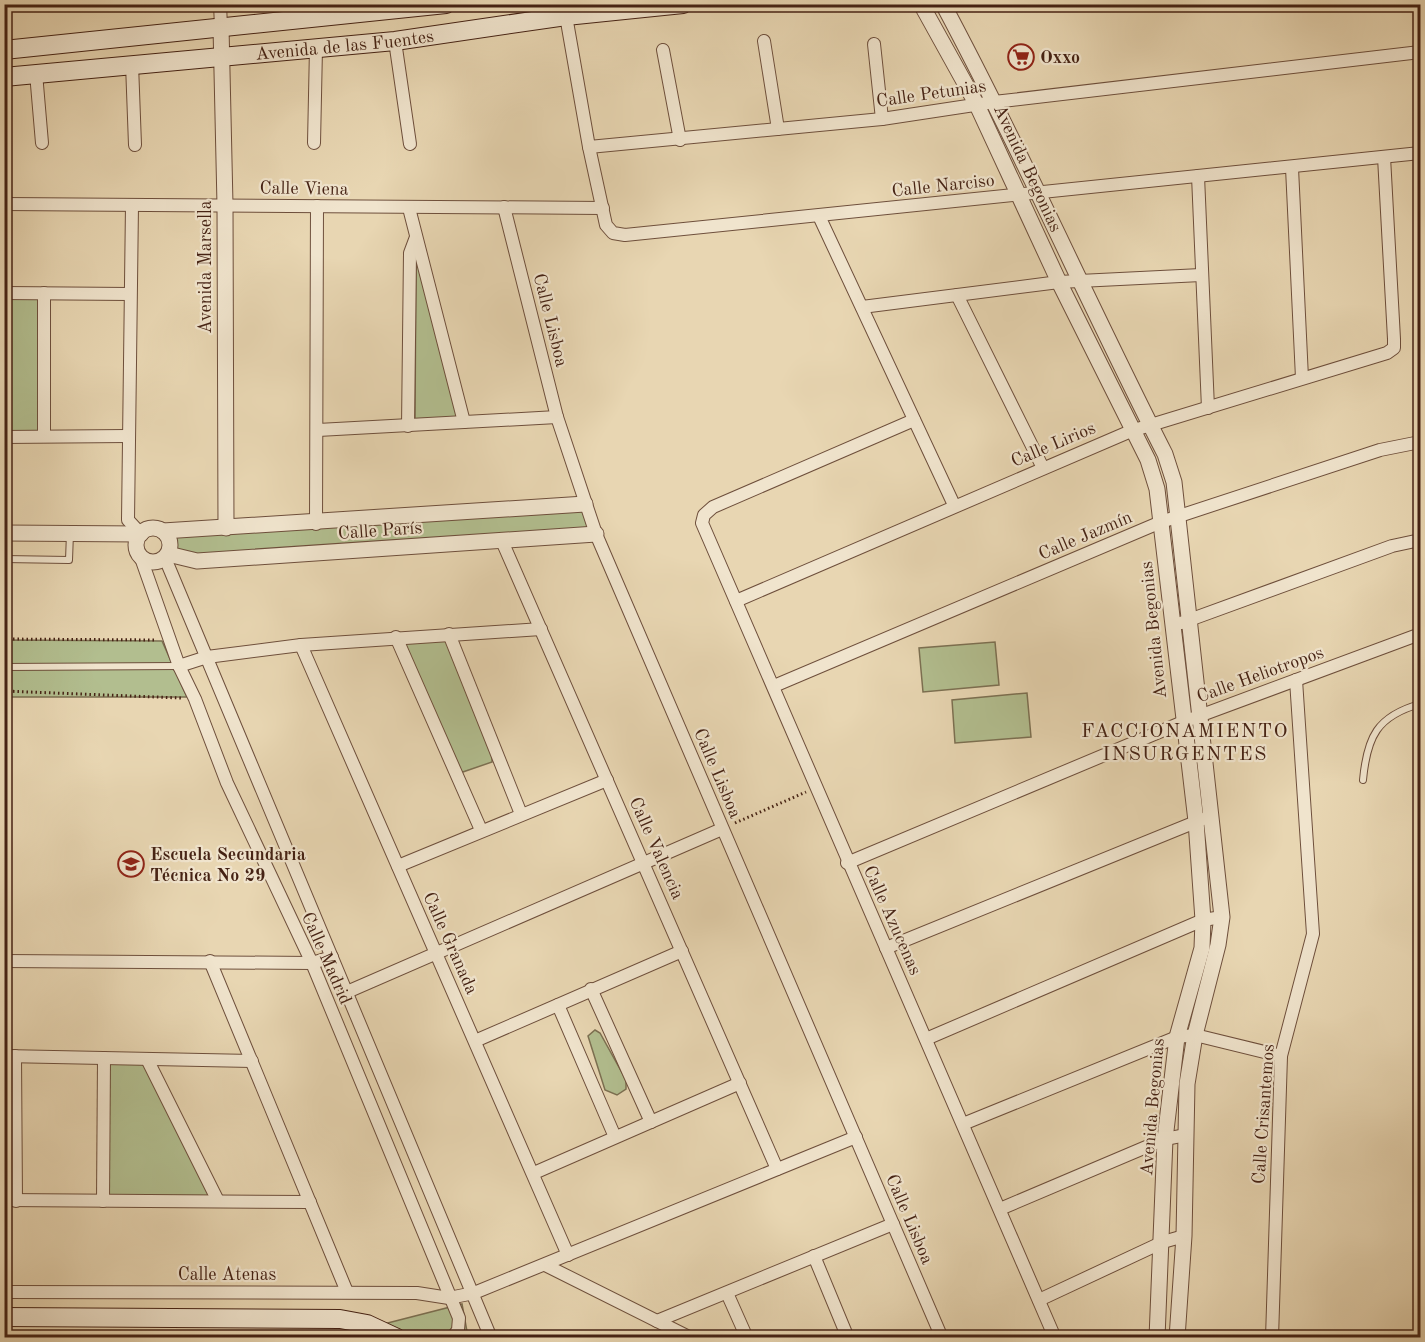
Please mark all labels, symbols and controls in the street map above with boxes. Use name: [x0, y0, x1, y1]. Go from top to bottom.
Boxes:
street label: Avenida de las Fuentes: [255, 27, 435, 64]
supermarket icon: Oxxo: [1006, 42, 1036, 72]
place label: Oxxo: [1040, 49, 1080, 67]
street label: Calle Petunias: [875, 77, 987, 111]
street label: Avenida Begonias: [990, 102, 1065, 235]
street label: Calle Narciso: [891, 172, 996, 200]
street label: Calle Viena: [259, 179, 349, 199]
street label: Avenida Marsella: [197, 200, 215, 334]
street label: Calle Lisboa: [530, 272, 570, 369]
street label: Calle Lirios: [1008, 419, 1098, 471]
street label: Calle Jazmín: [1036, 508, 1135, 564]
street label: Calle París: [337, 519, 423, 543]
street label: Avenida Begonias: [1138, 560, 1170, 700]
street label: Calle Heliotropos: [1194, 644, 1326, 706]
district label: FACCIONAMIENTO INSURGENTES: [1081, 722, 1289, 765]
street label: Calle Lisboa: [690, 726, 744, 821]
street label: Calle Valencia: [626, 795, 687, 902]
place label: Escuela Secundaria Técnica No 29: [150, 846, 306, 885]
school or university icon: Escuela Secundaria Técnica No 29: [116, 849, 146, 879]
street label: Calle Azucenas: [860, 863, 924, 978]
street label: Calle Granada: [419, 889, 481, 997]
street label: Calle Madrid: [298, 910, 354, 1007]
street label: Avenida Begonias: [1138, 1037, 1168, 1177]
street label: Calle Crisantemos: [1250, 1043, 1278, 1185]
street label: Calle Lisboa: [882, 1172, 936, 1267]
street label: Calle Atenas: [178, 1266, 277, 1284]

